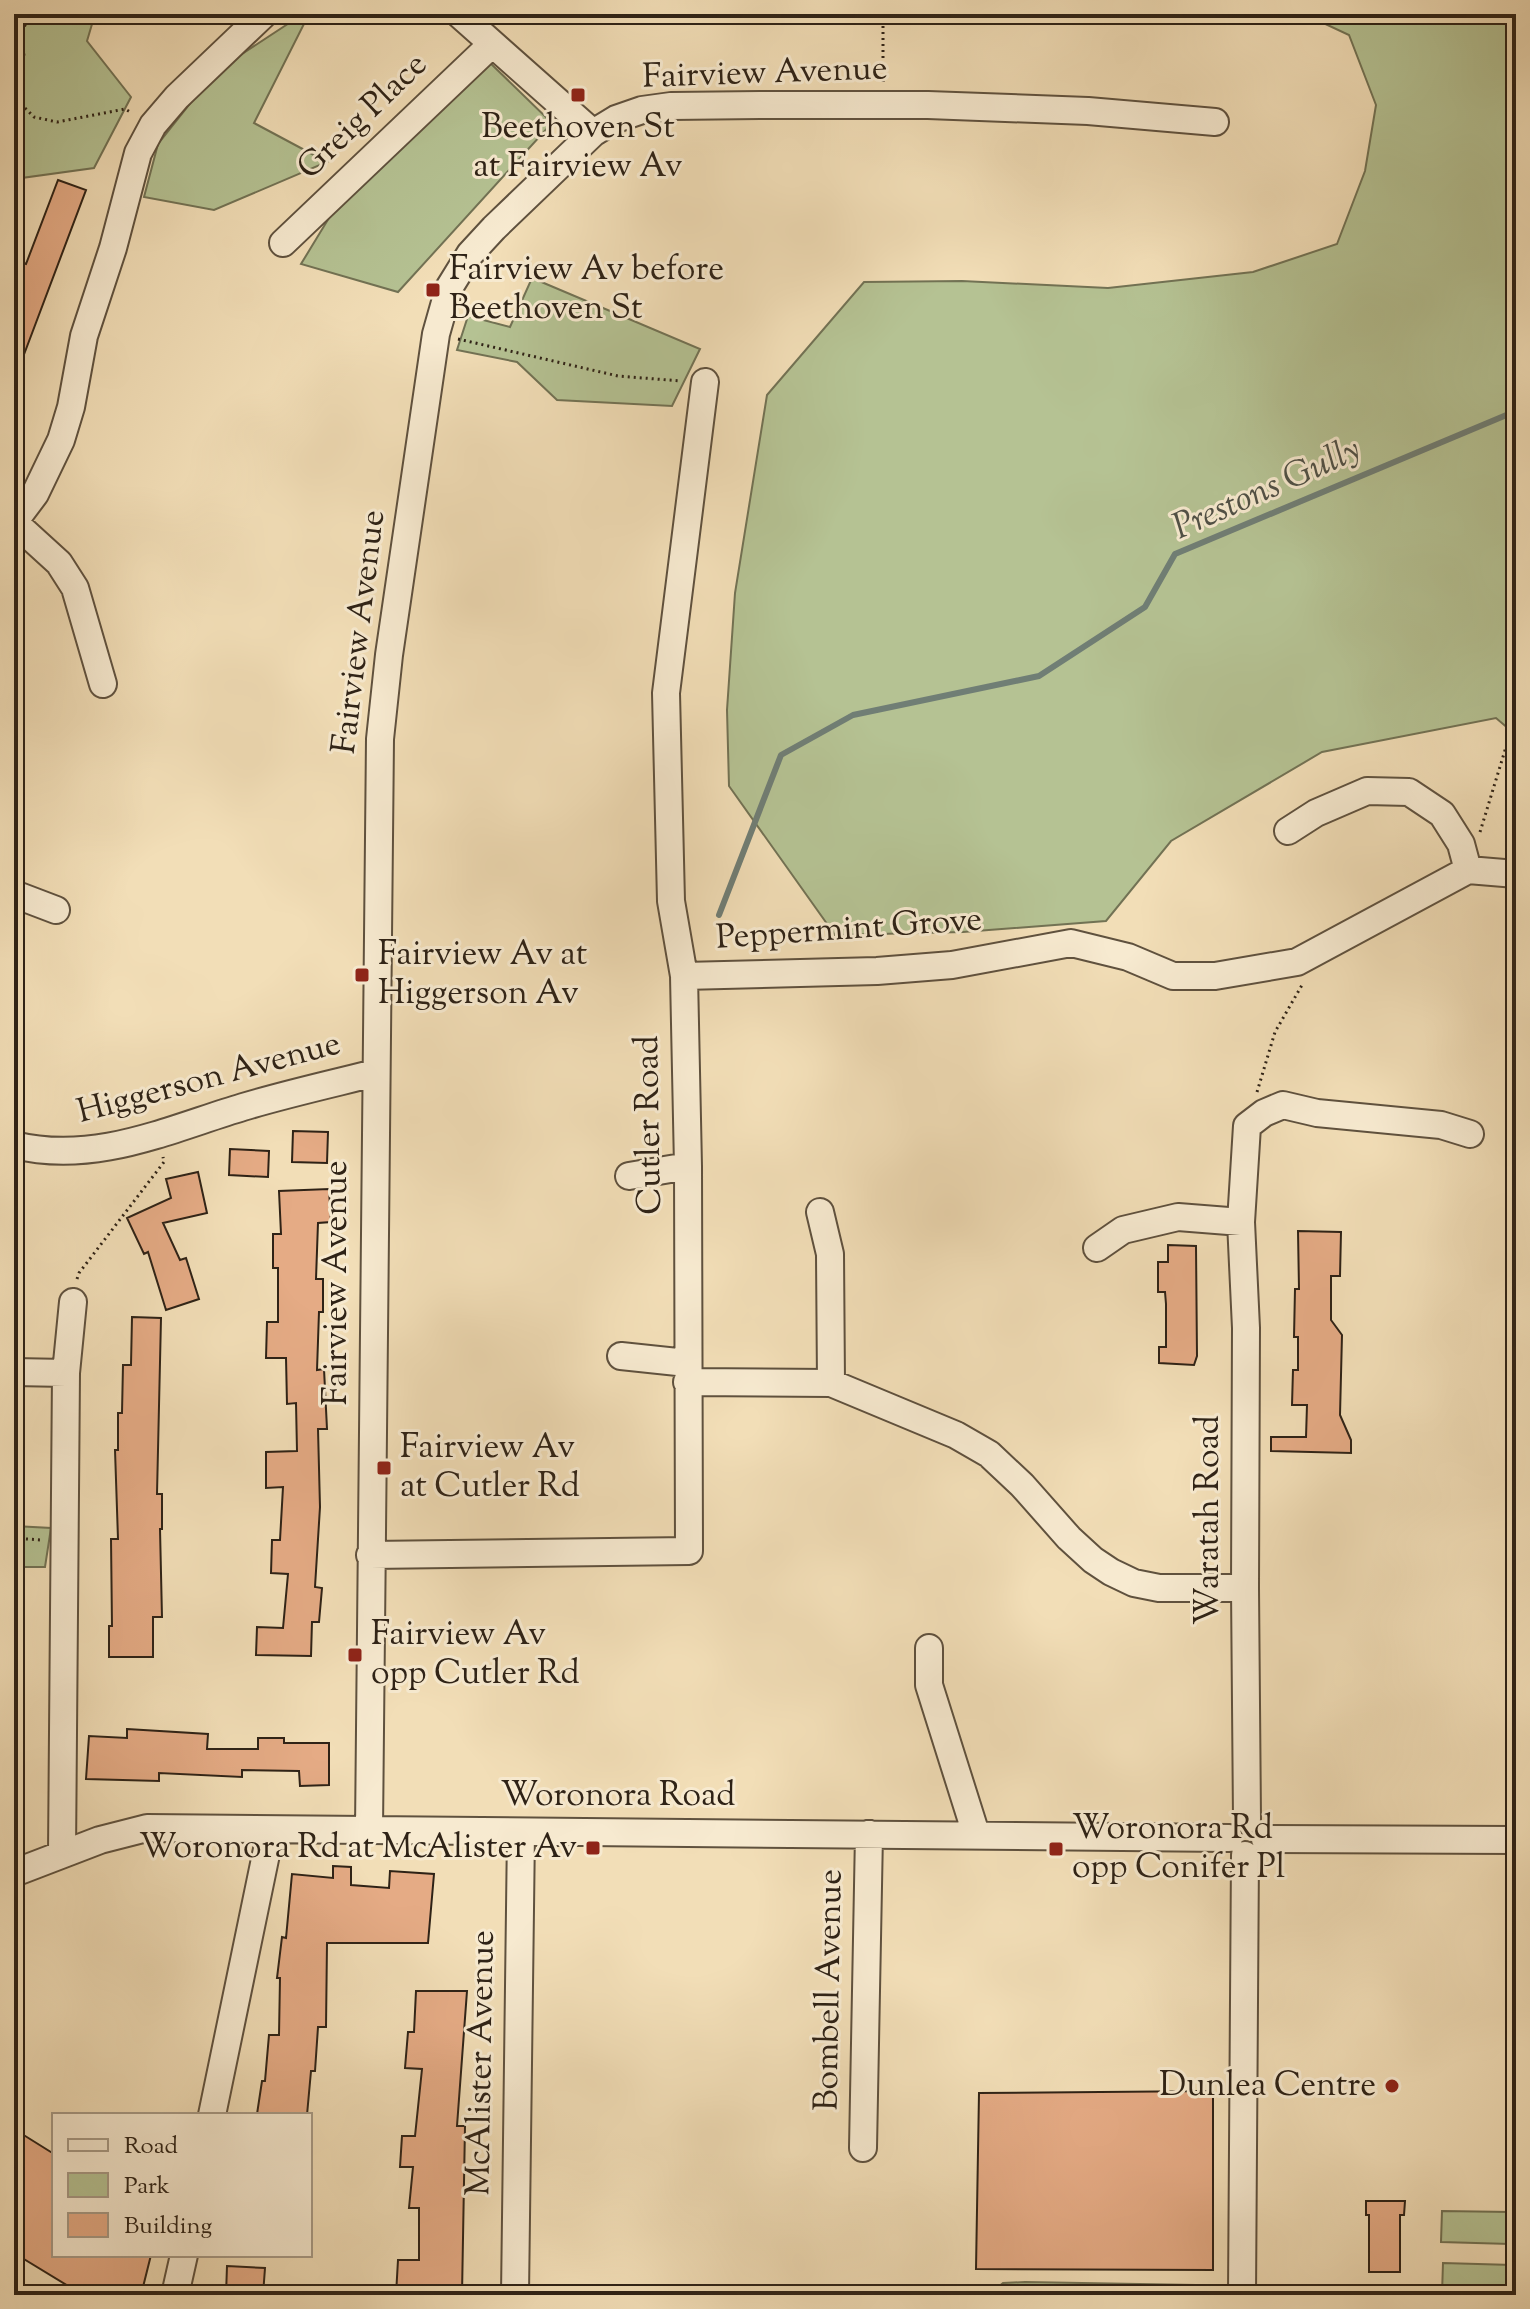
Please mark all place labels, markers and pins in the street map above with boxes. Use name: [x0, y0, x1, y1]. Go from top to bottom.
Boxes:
marker: Beethoven St at Fairview Av: [569, 86, 587, 104]
place label: Beethoven St at Fairview Av: [473, 104, 683, 192]
place label: Fairview Av before Beethoven St: [449, 246, 724, 334]
marker: Fairview Av before Beethoven St: [424, 281, 442, 299]
place label: Fairview Av at Higgerson Av: [378, 931, 588, 1019]
marker: Fairview Av at Higgerson Av: [353, 966, 371, 984]
place label: Fairview Av at Cutler Rd: [400, 1424, 580, 1512]
marker: Fairview Av at Cutler Rd: [375, 1459, 393, 1477]
place label: Fairview Av opp Cutler Rd: [371, 1611, 580, 1699]
marker: Fairview Av opp Cutler Rd: [346, 1646, 364, 1664]
place label: Woronora Rd opp Conifer Pl: [1072, 1805, 1285, 1893]
place label: Woronora Rd at McAlister Av: [139, 1824, 577, 1873]
marker: Woronora Rd at McAlister Av: [584, 1839, 602, 1857]
marker: Woronora Rd opp Conifer Pl: [1047, 1840, 1065, 1858]
place label: Dunlea Centre: [1159, 2062, 1376, 2111]
marker: Dunlea Centre: [1383, 2077, 1401, 2095]

